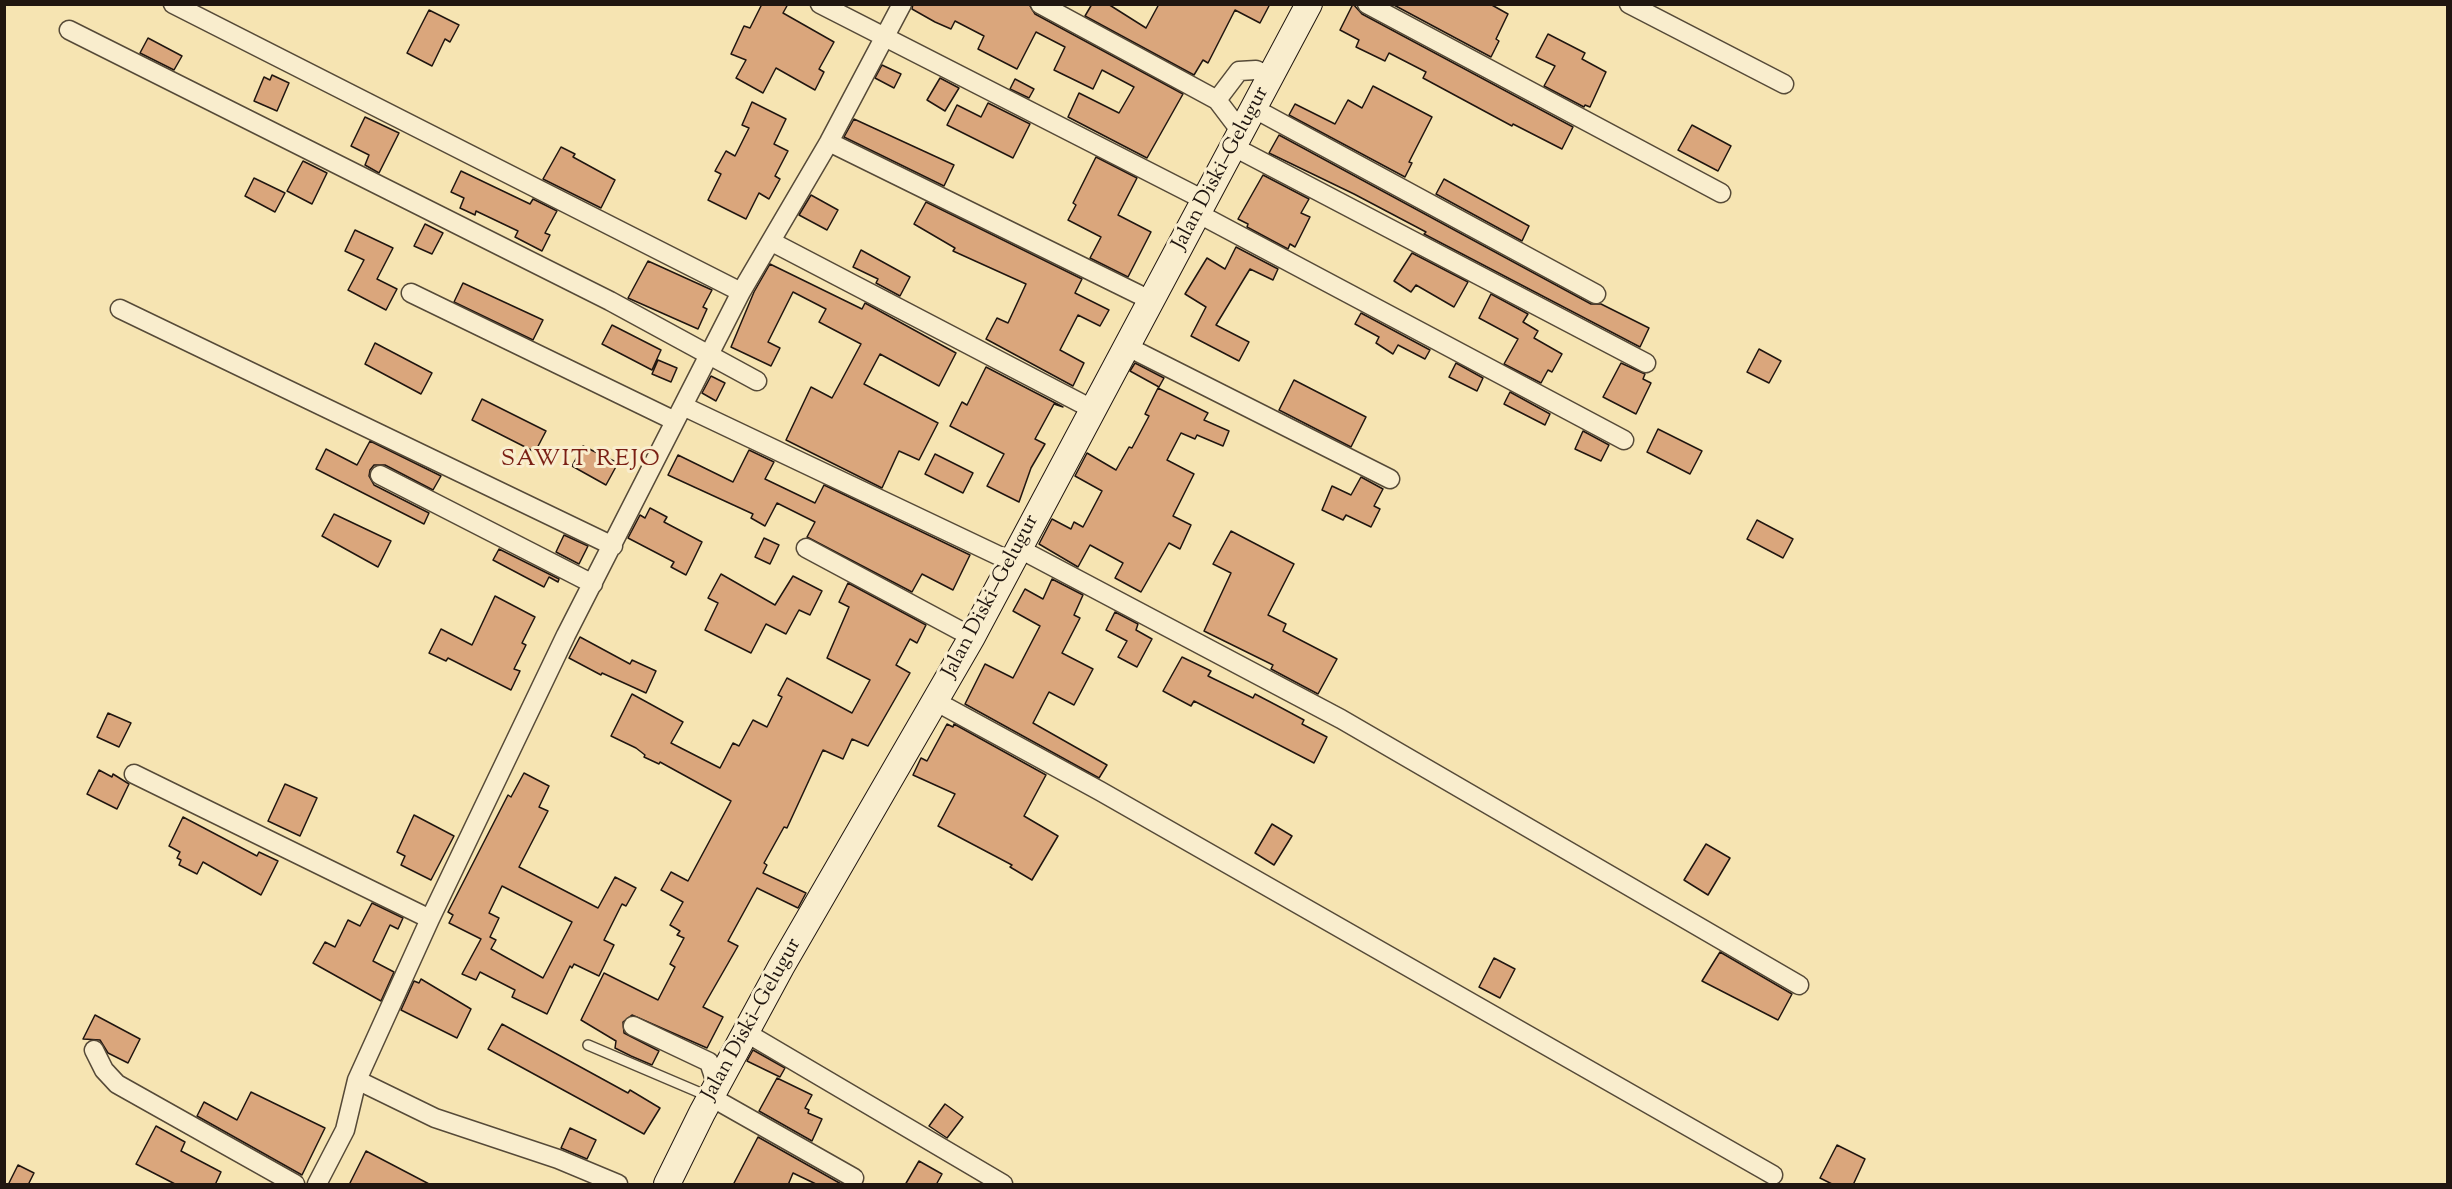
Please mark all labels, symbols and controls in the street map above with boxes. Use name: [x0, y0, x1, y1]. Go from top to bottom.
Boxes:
street label: Jalan Diski–Gelugur: [1168, 83, 1276, 255]
district label: SAWIT REJO: [501, 447, 661, 475]
street label: Jalan Diski–Gelugur: [938, 511, 1046, 683]
street label: Jalan Diski–Gelugur: [698, 934, 808, 1106]

